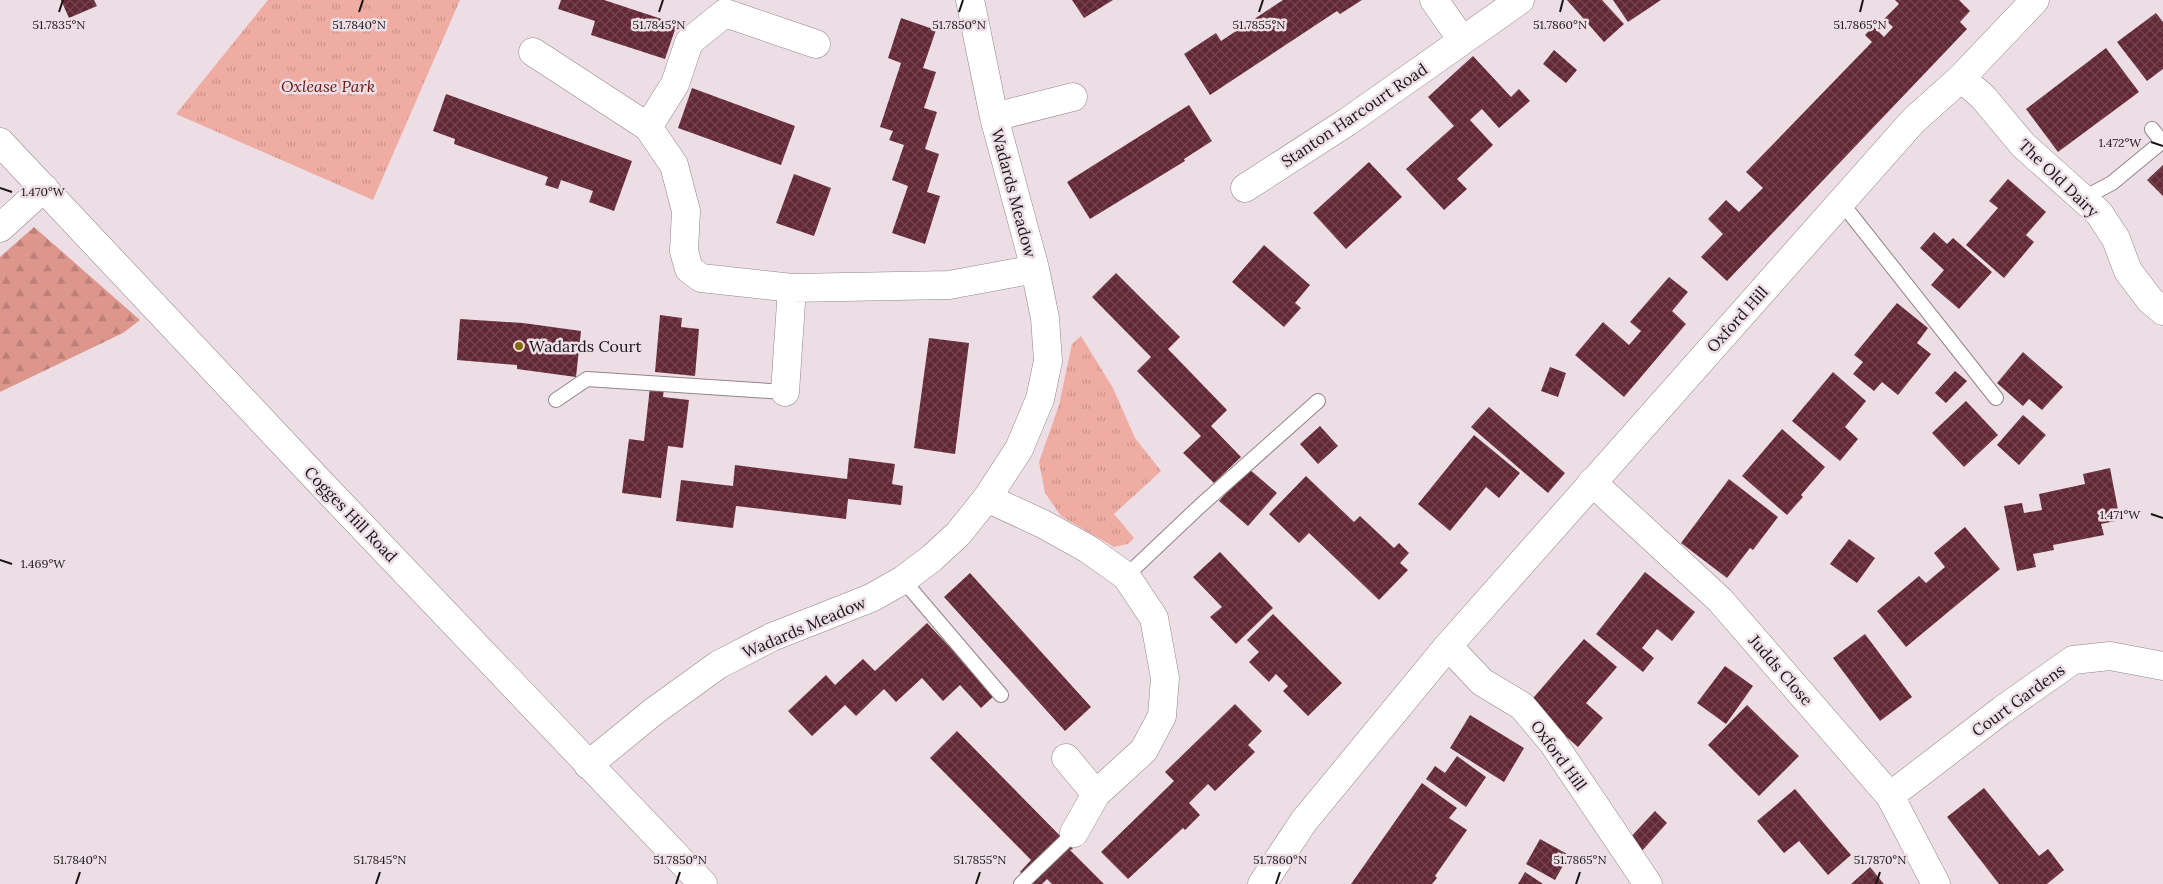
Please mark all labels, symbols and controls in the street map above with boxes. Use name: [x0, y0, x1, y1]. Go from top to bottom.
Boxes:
text: 51.7835°N: [33, 17, 85, 32]
text: 51.7840°N: [332, 17, 386, 32]
text: 51.7845°N: [633, 17, 685, 32]
text: 51.7850°N: [932, 17, 986, 32]
text: 51.7855°N: [1233, 17, 1285, 32]
text: 51.7860°N: [1533, 17, 1587, 32]
text: 51.7865°N: [1833, 17, 1887, 32]
street label: Stanton Harcourt Road: [1277, 58, 1431, 171]
park label: Oxlease Park: [281, 76, 375, 96]
street label: Wadards Meadow: [987, 126, 1041, 260]
street label: The Old Dairy: [2015, 135, 2104, 222]
text: 1.472°W: [2099, 135, 2142, 150]
text: 1.470°W: [21, 184, 66, 199]
street label: Oxford Hill: [1702, 282, 1772, 356]
place label: Wadards Court: [529, 336, 643, 356]
marker: Wadards Court: [513, 340, 525, 352]
street label: Cogges Hill Road: [300, 462, 402, 566]
text: 1.471°W: [2100, 507, 2141, 522]
text: 1.469°W: [21, 556, 66, 571]
street label: Wadards Meadow: [739, 592, 869, 662]
street label: Judds Close: [1744, 630, 1817, 710]
street label: Court Gardens: [1968, 660, 2068, 740]
street label: Oxford Hill: [1527, 716, 1591, 794]
text: 51.7840°N: [53, 852, 107, 867]
text: 51.7845°N: [354, 852, 406, 867]
text: 51.7850°N: [653, 852, 707, 867]
text: 51.7855°N: [954, 852, 1006, 867]
text: 51.7860°N: [1253, 852, 1307, 867]
text: 51.7865°N: [1553, 852, 1607, 867]
text: 51.7870°N: [1854, 852, 1906, 867]

